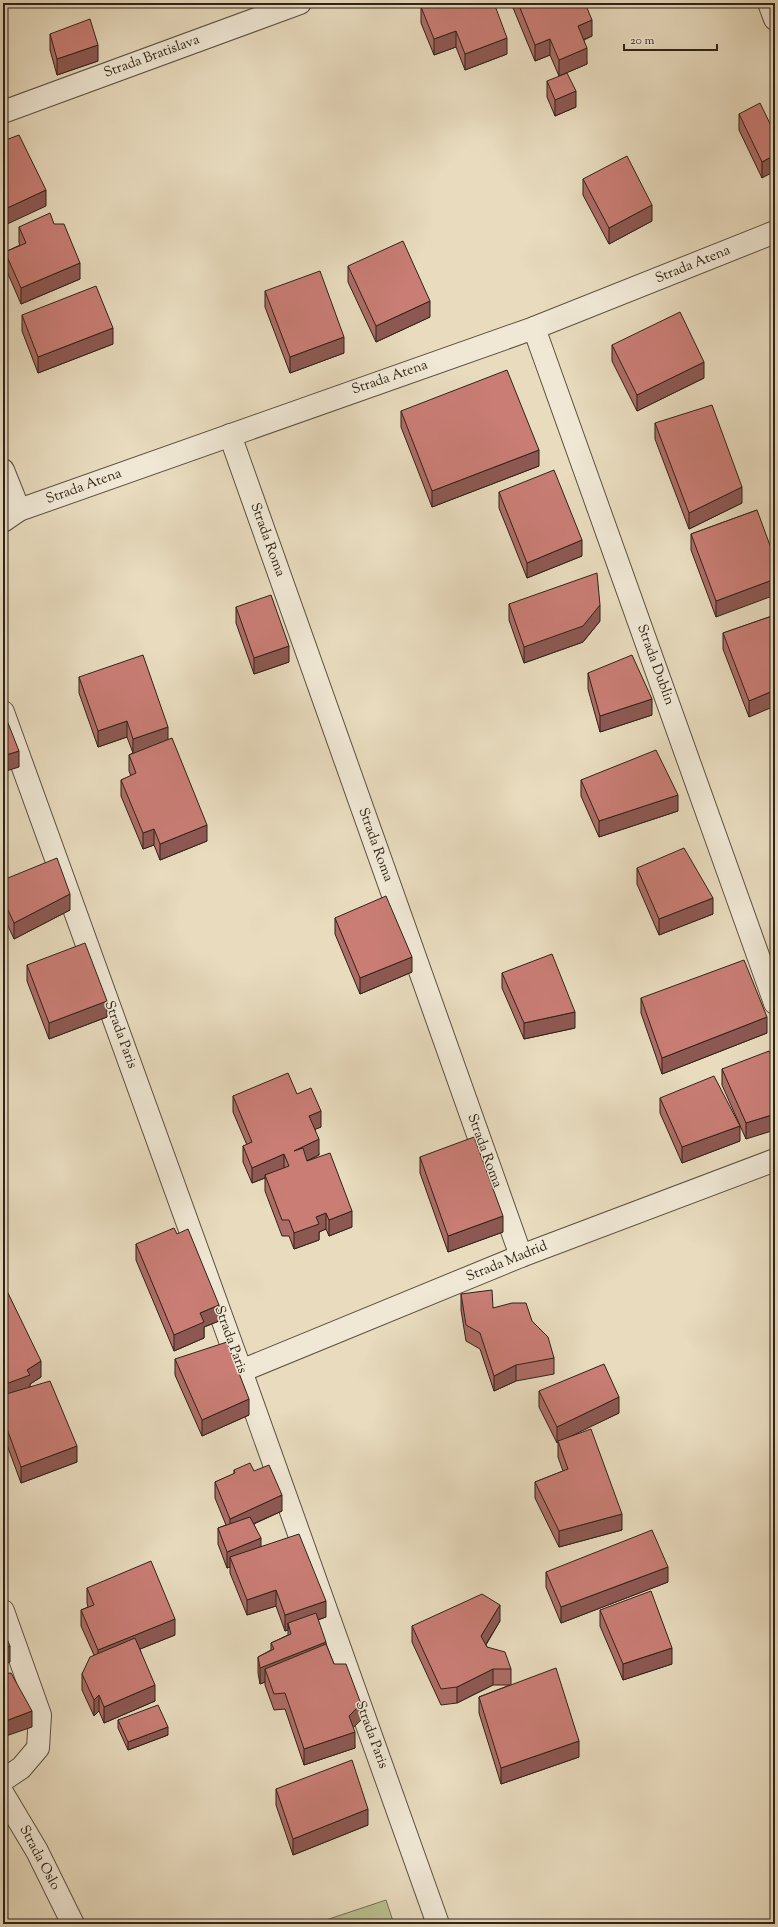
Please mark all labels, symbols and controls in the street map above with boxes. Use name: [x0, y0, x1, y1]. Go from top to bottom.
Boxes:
scale bar: [624, 26, 717, 52]
street label: Strada Bratislava: [101, 30, 203, 84]
text: 20 m: [630, 32, 655, 50]
street label: Strada Atena: [653, 241, 734, 289]
street label: Strada Atena: [349, 355, 431, 400]
street label: Strada Atena: [43, 464, 125, 510]
street label: Strada Roma: [244, 500, 290, 580]
street label: Strada Dublin: [631, 622, 679, 708]
street label: Strada Roma: [352, 805, 398, 885]
street label: Strada Paris: [99, 998, 141, 1072]
street label: Strada Roma: [461, 1111, 507, 1191]
street label: Strada Madrid: [463, 1237, 551, 1287]
street label: Strada Paris: [209, 1303, 251, 1377]
street label: Strada Paris: [350, 1698, 392, 1772]
street label: Strada Oslo: [14, 1822, 65, 1894]

